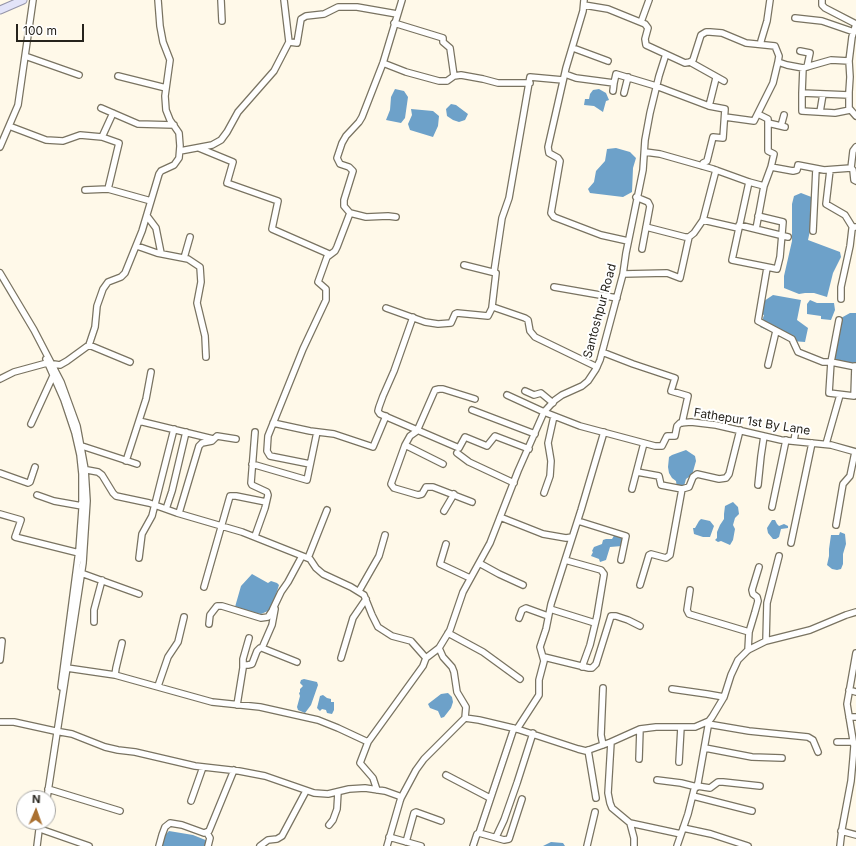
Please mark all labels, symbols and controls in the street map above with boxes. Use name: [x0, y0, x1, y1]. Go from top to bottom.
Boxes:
scale bar: [18, 16, 86, 42]
text: 100 m: [23, 23, 57, 38]
street label: Santoshpur Road: [580, 262, 620, 360]
street label: Fathepur 1st By Lane: [693, 406, 811, 438]
north arrow: [16, 790, 56, 830]
text: N: [32, 792, 41, 806]

